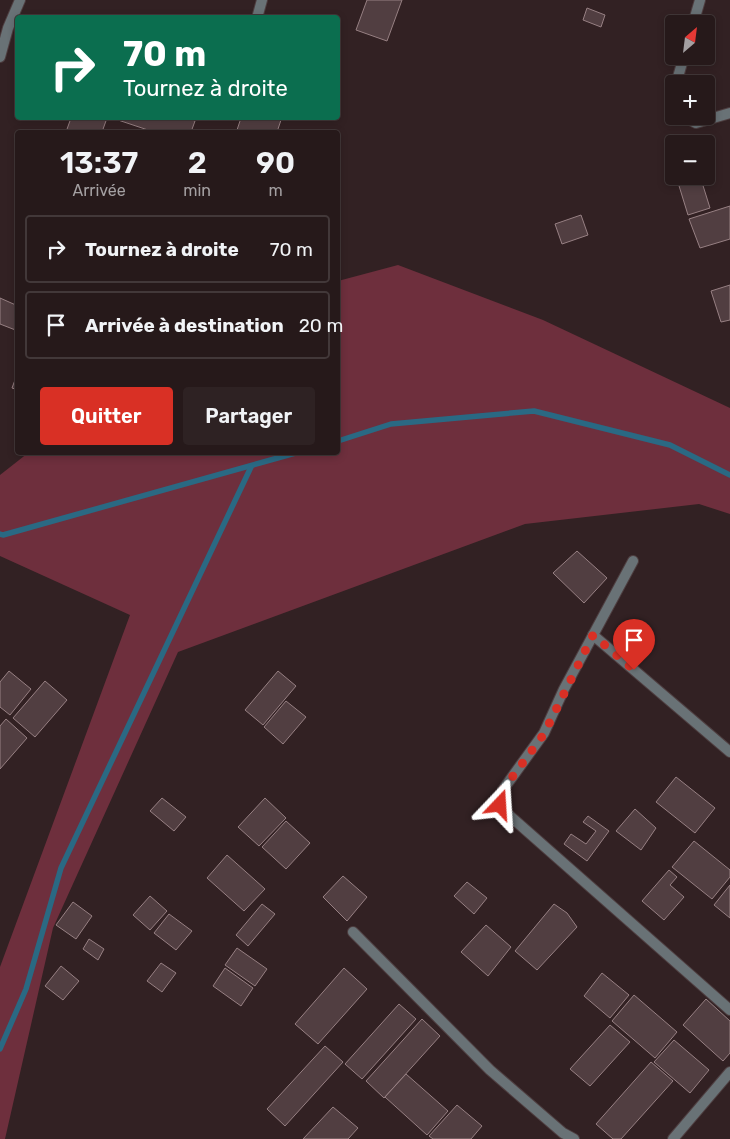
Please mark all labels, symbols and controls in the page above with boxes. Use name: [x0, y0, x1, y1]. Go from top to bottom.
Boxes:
north arrow: [665, 15, 715, 65]
map controls: [665, 15, 715, 185]
text: 70 m: [123, 33, 206, 75]
icon: right: [40, 35, 105, 100]
text: Tournez à droite: [123, 75, 288, 102]
button: +: [665, 75, 715, 125]
button: −: [665, 135, 715, 185]
text: 13:37: [60, 145, 138, 181]
text: 2: [188, 145, 207, 181]
text: 90: [256, 145, 295, 181]
text: Arrivée: [73, 181, 126, 200]
text: min: [183, 181, 211, 200]
text: m: [268, 181, 283, 200]
icon: right: [42, 235, 70, 263]
text: Tournez à droite: [85, 238, 239, 261]
text: 70 m: [270, 238, 313, 261]
icon: arrive: [42, 311, 70, 339]
text: Arrivée à destination: [85, 314, 284, 337]
text: 20 m: [299, 314, 343, 337]
button: Quitter: [40, 387, 173, 445]
button: Partager: [183, 387, 315, 445]
pin: [613, 619, 655, 670]
icon: arrive: [620, 626, 648, 654]
position arrow: [473, 778, 525, 830]

